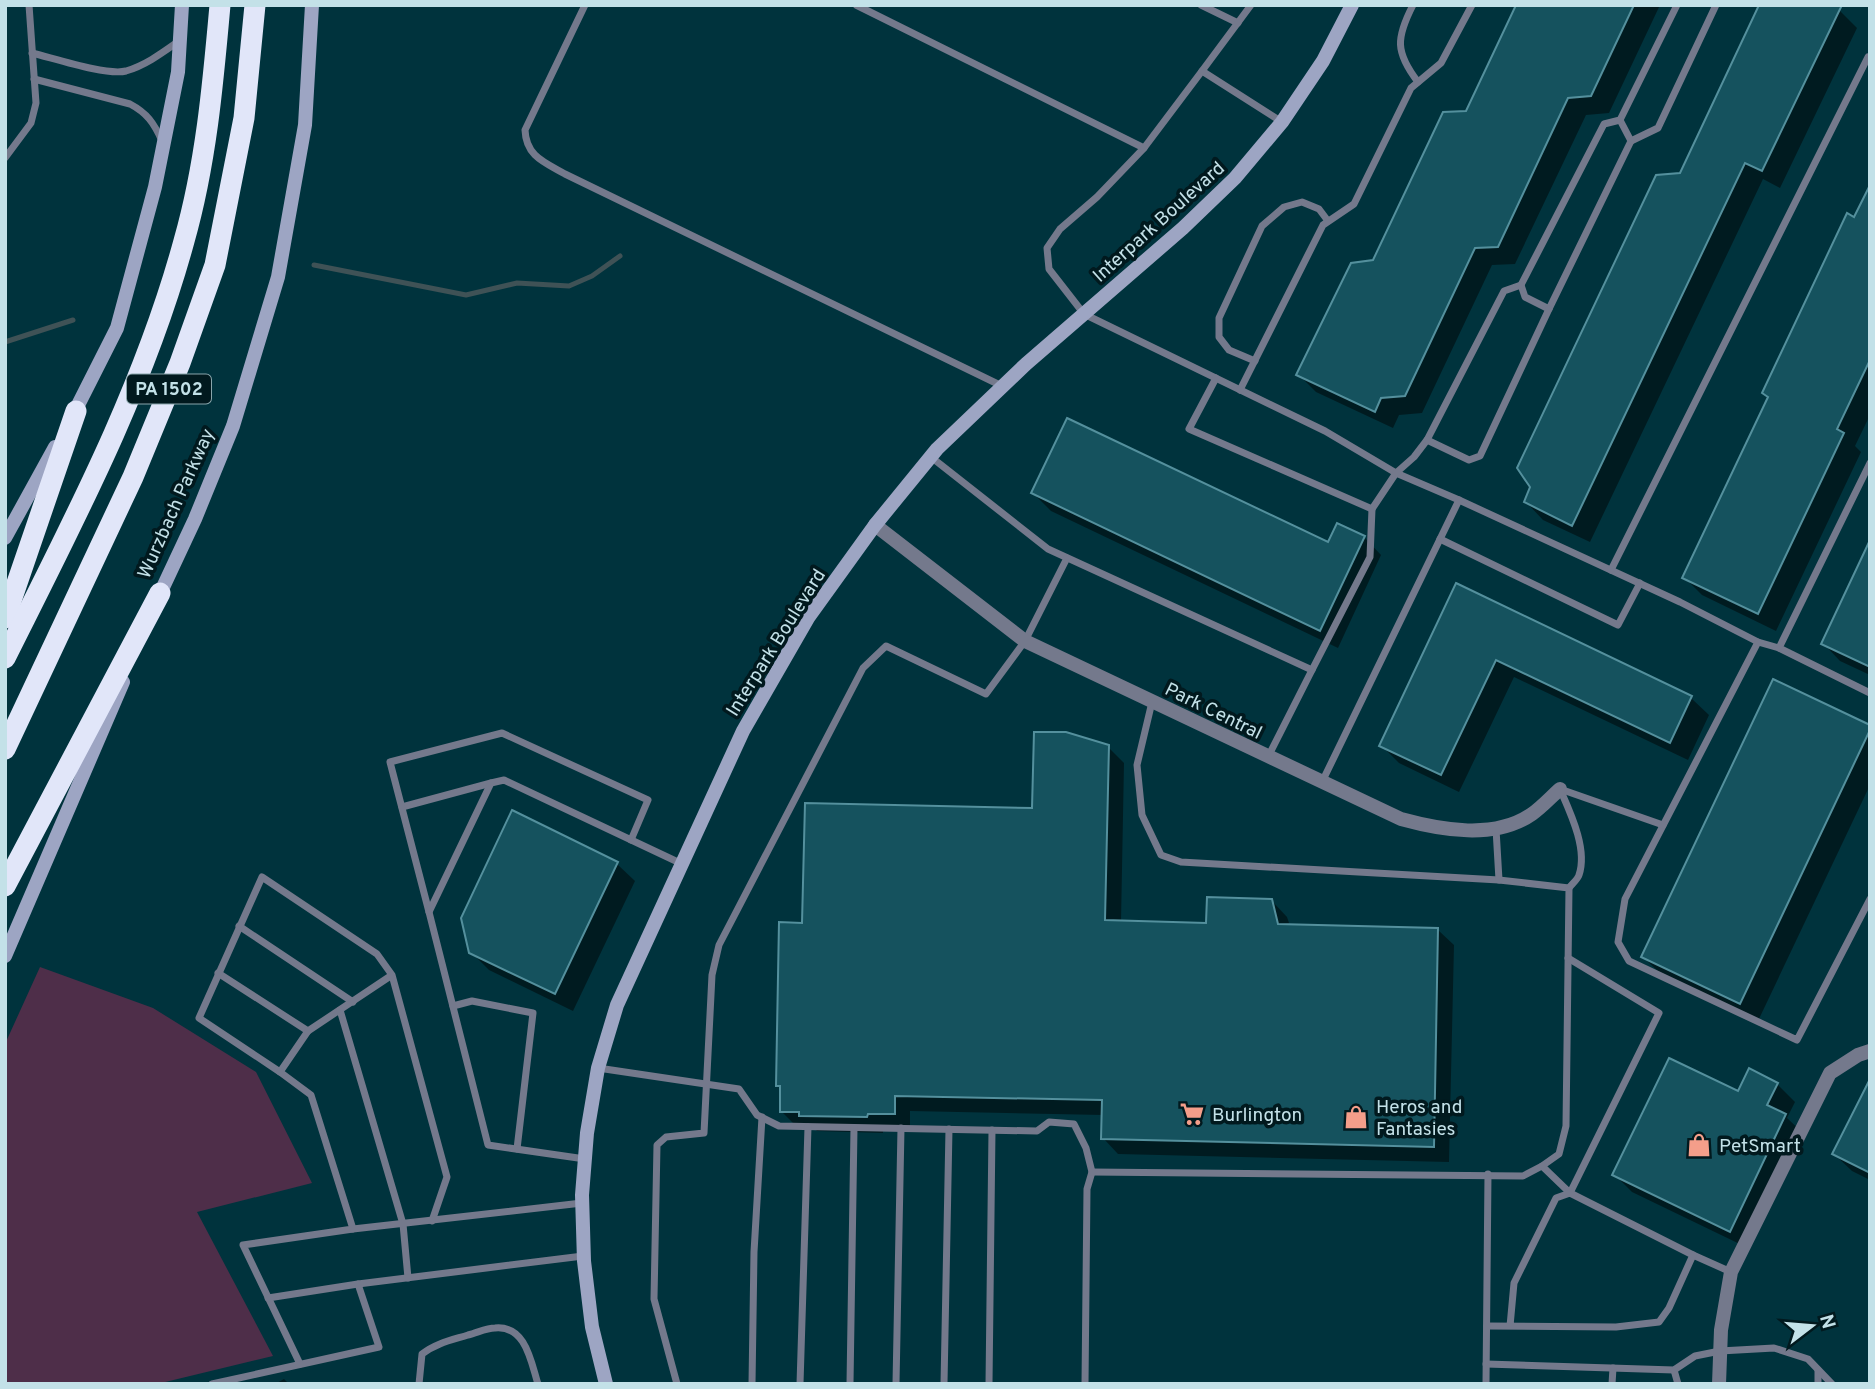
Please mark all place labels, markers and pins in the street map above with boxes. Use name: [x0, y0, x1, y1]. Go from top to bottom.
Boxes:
place label: Heros and Fantasies: [1376, 1096, 1462, 1142]
supermarket icon: Burlington: [1178, 1100, 1206, 1128]
shop icon: Heros and Fantasies: [1342, 1103, 1370, 1131]
place label: Burlington: [1212, 1104, 1302, 1128]
shop icon: PetSmart: [1685, 1131, 1713, 1159]
place label: PetSmart: [1719, 1135, 1801, 1159]

